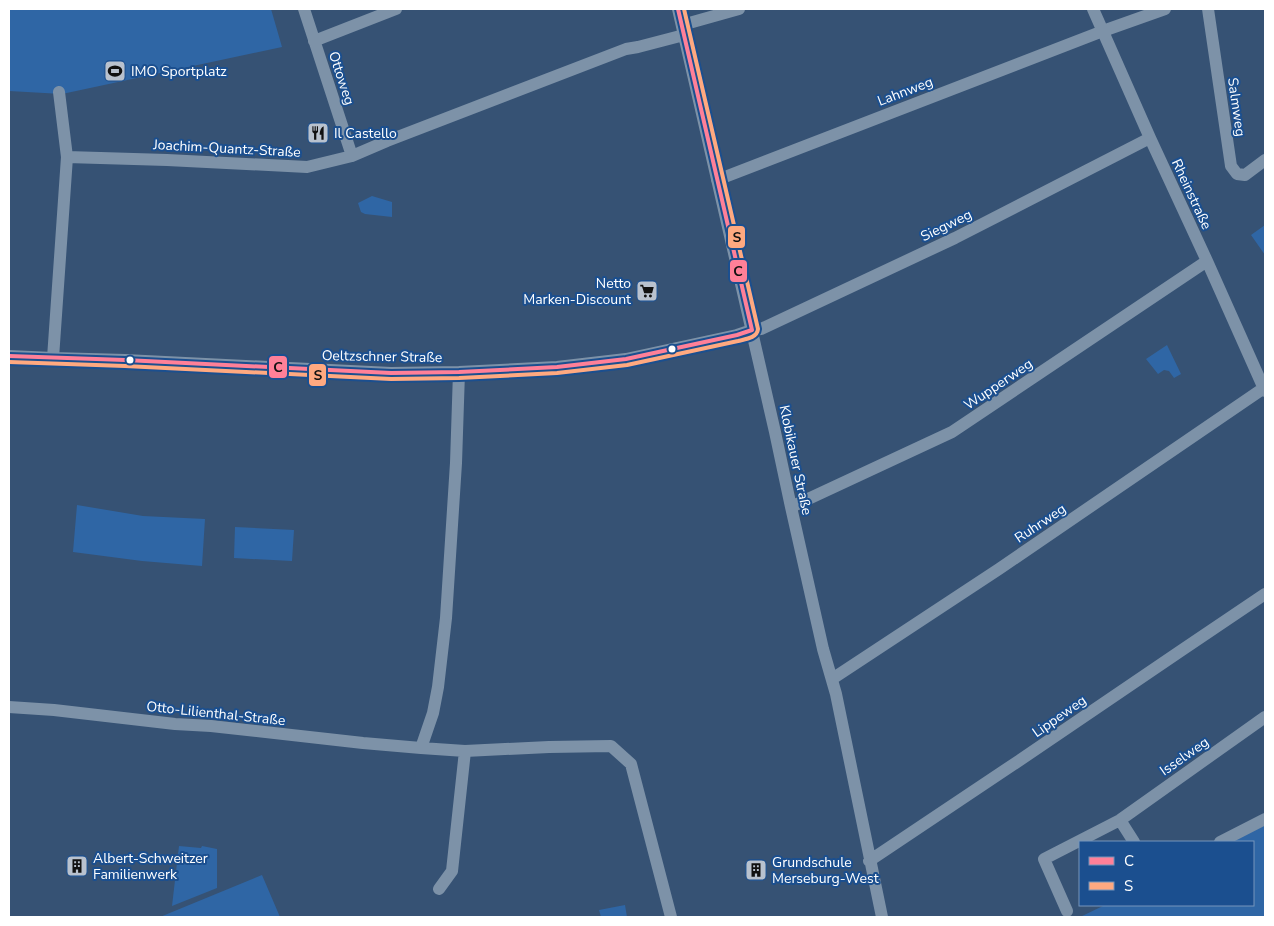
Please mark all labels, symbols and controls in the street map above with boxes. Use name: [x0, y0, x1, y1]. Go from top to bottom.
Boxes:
street label: Ottoweg: [324, 49, 359, 107]
sports icon: IMO Sportplatz: [103, 59, 127, 83]
place label: IMO Sportplatz: [131, 62, 227, 81]
street label: Lahnweg: [875, 72, 936, 111]
street label: Salmweg: [1223, 76, 1250, 138]
restaurant icon: Il Castello: [306, 121, 330, 145]
place label: Il Castello: [334, 124, 397, 143]
street label: Joachim-Quantz-Straße: [152, 135, 301, 162]
street label: Rheinstraße: [1167, 156, 1216, 233]
street label: Siegweg: [917, 205, 975, 246]
line badge: S: [727, 225, 746, 249]
text: S: [733, 228, 742, 247]
line badge: C: [729, 259, 748, 283]
text: C: [733, 262, 743, 281]
place label: Netto Marken-Discount: [523, 274, 631, 309]
supermarket icon: Netto Marken-Discount: [635, 279, 659, 303]
unlabelled marker: [667, 344, 677, 354]
street label: Oeltzschner Straße: [322, 346, 442, 367]
street label: Wupperweg: [960, 354, 1036, 414]
unlabelled marker: [125, 355, 135, 365]
line badge: C: [268, 355, 288, 379]
text: C: [273, 358, 283, 377]
line badge: S: [308, 363, 327, 387]
text: S: [314, 366, 323, 385]
street label: Klobikauer Straße: [775, 403, 816, 517]
street label: Ruhrweg: [1011, 499, 1070, 547]
street label: Lippeweg: [1029, 691, 1090, 742]
street label: Otto-Lilienthal-Straße: [145, 697, 286, 730]
street label: Isselweg: [1156, 733, 1213, 780]
legend: [1079, 841, 1254, 906]
place label: Albert-Schweitzer Familienwerk: [93, 849, 208, 884]
text: C: [1124, 851, 1134, 871]
place label: Grundschule Merseburg-West: [772, 853, 879, 888]
building icon: Albert-Schweitzer Familienwerk: [65, 854, 89, 878]
building icon: Grundschule Merseburg-West: [744, 858, 768, 882]
text: S: [1124, 876, 1133, 896]

